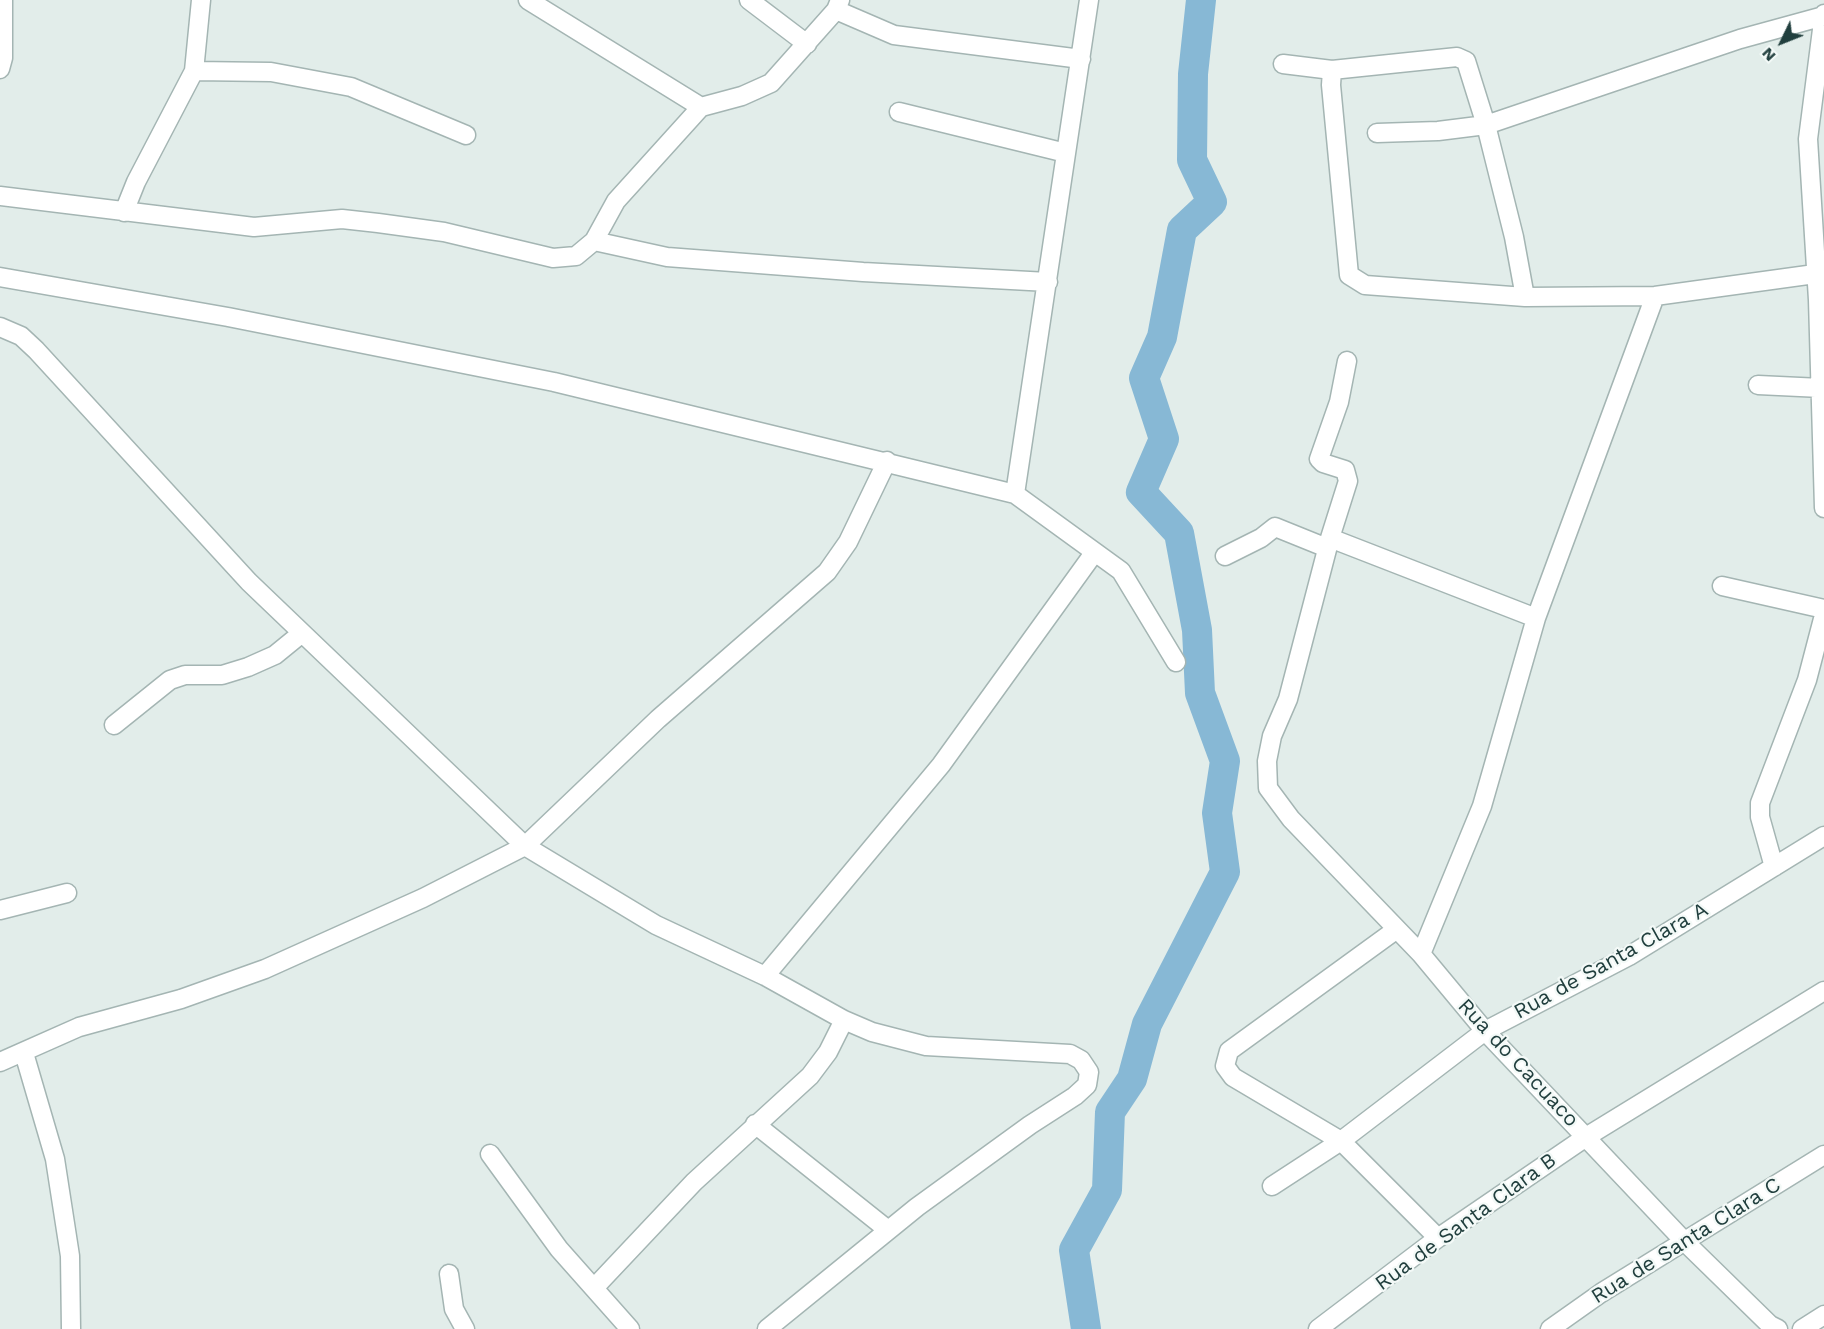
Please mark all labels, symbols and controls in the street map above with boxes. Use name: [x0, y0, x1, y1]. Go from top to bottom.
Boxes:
north arrow: [1752, 12, 1812, 72]
text: N: [1757, 44, 1779, 65]
street label: Rua de Santa Clara A: [1510, 897, 1712, 1025]
street label: Rua do Cacuaco: [1452, 994, 1584, 1132]
street label: Rua de Santa Clara B: [1371, 1148, 1561, 1296]
street label: Rua de Santa Clara C: [1587, 1172, 1785, 1310]

